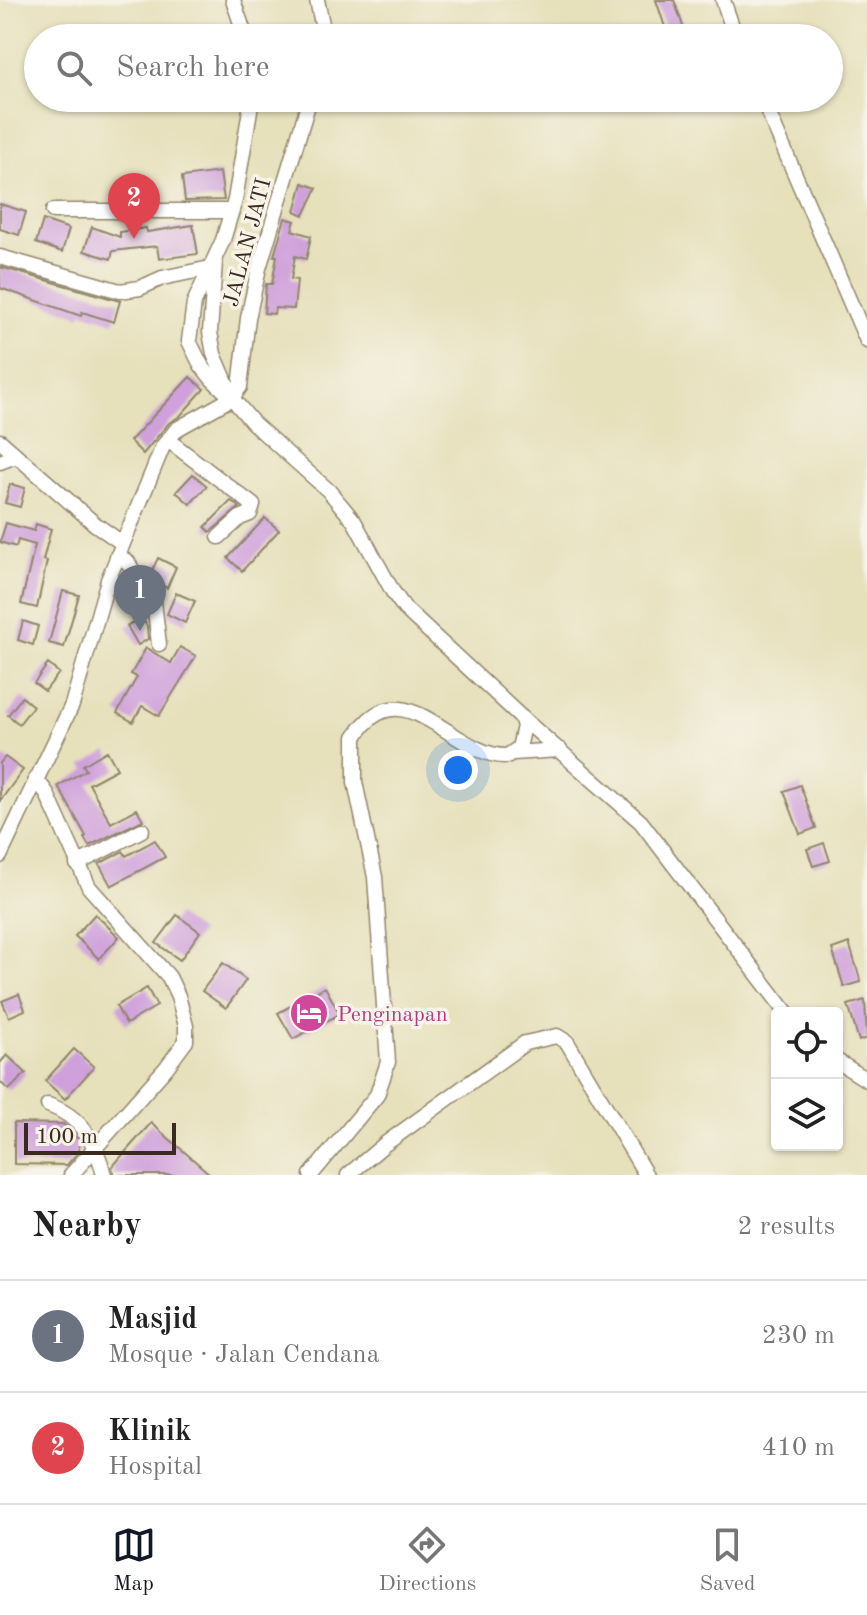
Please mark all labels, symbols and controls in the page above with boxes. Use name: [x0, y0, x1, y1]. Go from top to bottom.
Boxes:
search box: [24, 24, 843, 112]
icon: search: [52, 46, 96, 90]
text: Search here: [116, 53, 270, 83]
pin: 2: [108, 173, 160, 239]
street label: JALAN JATI: [220, 176, 276, 309]
pin: 1: [114, 565, 166, 631]
your location: [438, 750, 478, 790]
hotel icon: Penginapan: [288, 992, 330, 1034]
place label: Penginapan: [337, 1004, 448, 1026]
map controls: [771, 1007, 843, 1151]
button: locate: [771, 1007, 843, 1079]
button: layers: [771, 1079, 843, 1151]
scale bar: [24, 1119, 176, 1155]
text: 100 m: [36, 1126, 98, 1148]
text: Nearby: [32, 1210, 142, 1244]
text: 2 results: [737, 1214, 835, 1240]
text: Masjid: [108, 1305, 197, 1335]
text: 1: [50, 1323, 66, 1349]
text: 230 m: [762, 1323, 835, 1349]
text: Mosque · Jalan Cendana: [108, 1342, 380, 1368]
text: Klinik: [108, 1417, 192, 1447]
text: 2: [50, 1435, 66, 1461]
text: 410 m: [762, 1435, 835, 1461]
text: Hospital: [108, 1454, 202, 1480]
tab: Map: [112, 1523, 156, 1598]
tab: Directions: [379, 1523, 476, 1598]
tab: Saved: [699, 1523, 755, 1598]

